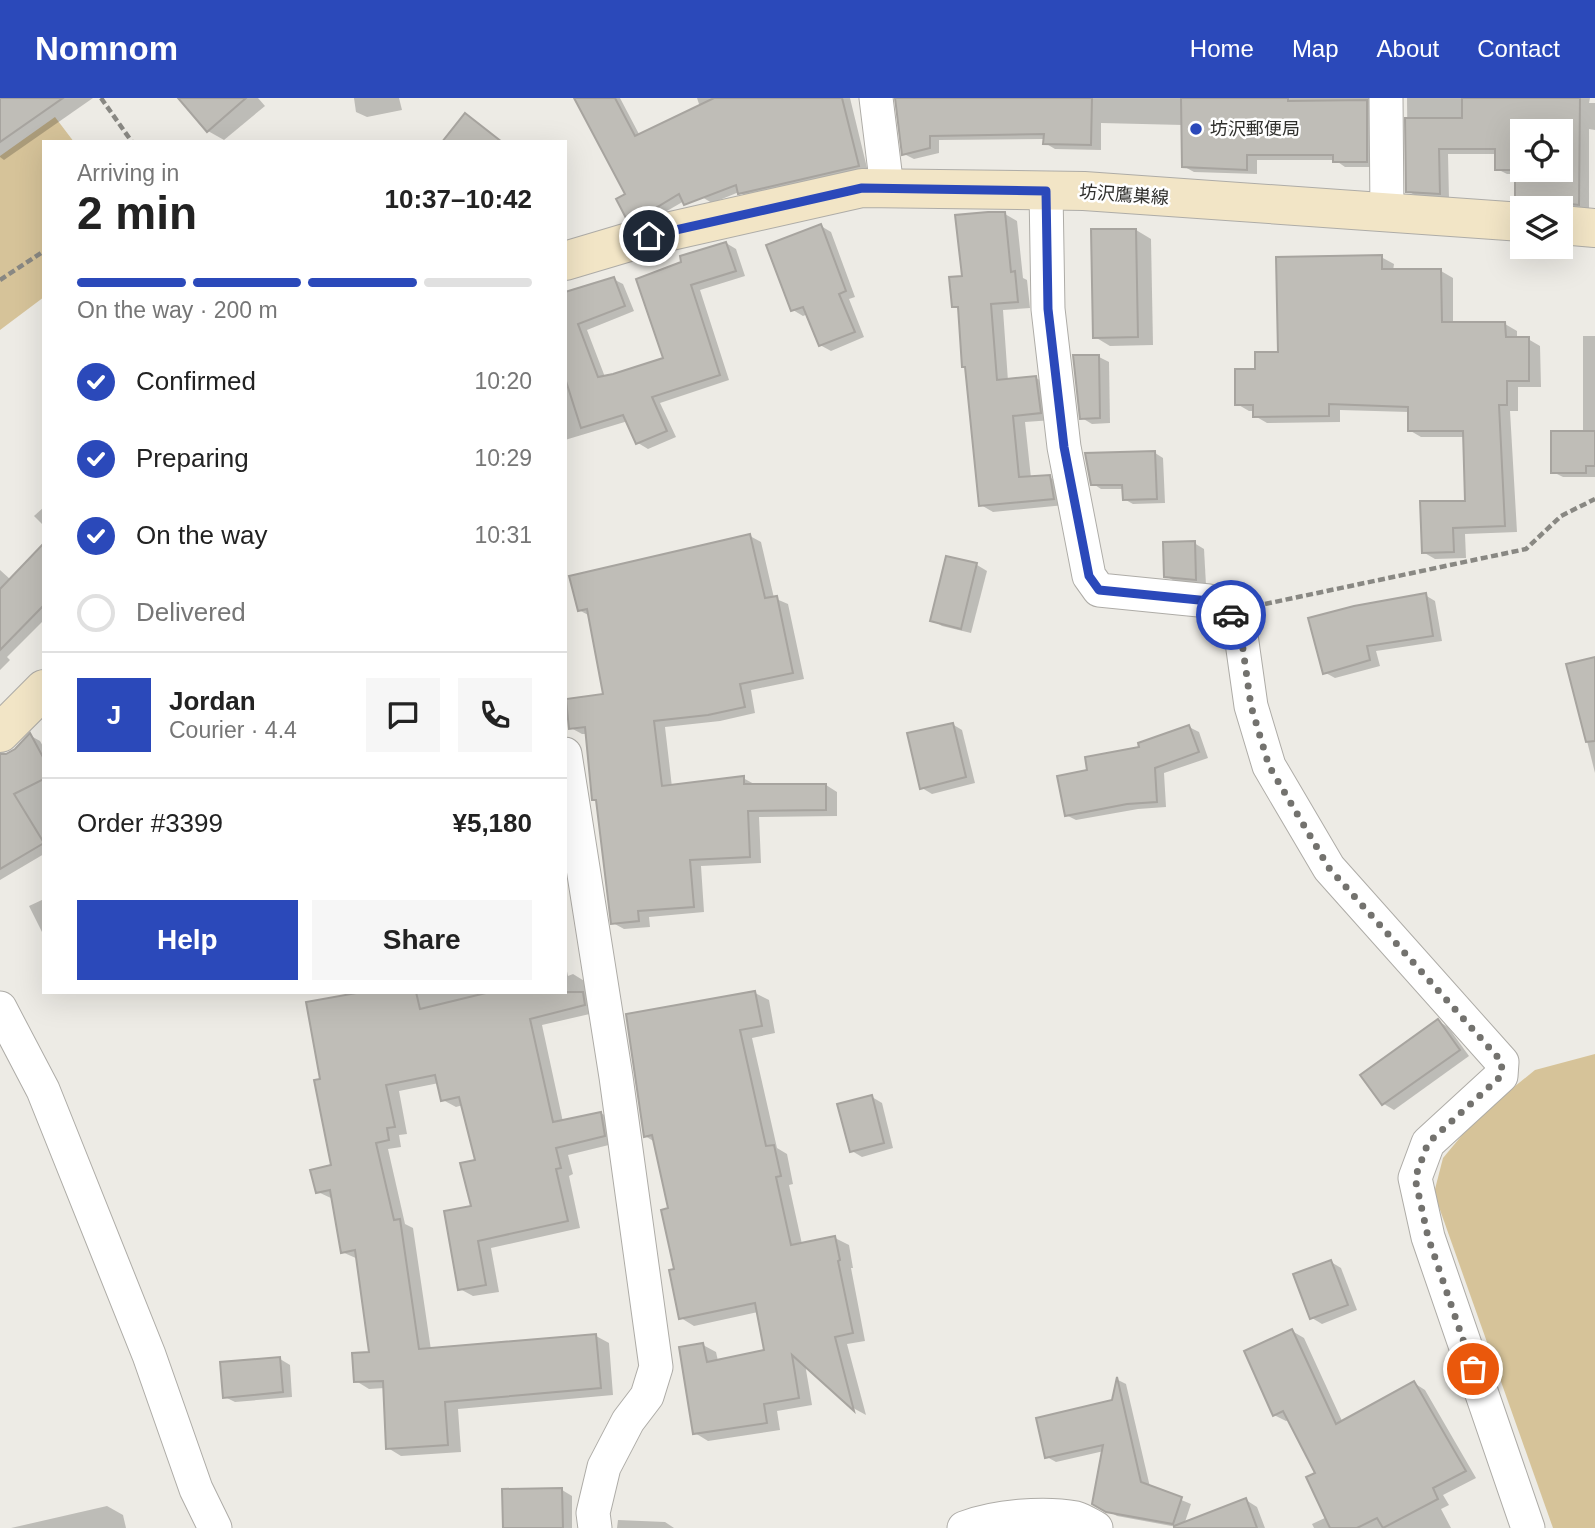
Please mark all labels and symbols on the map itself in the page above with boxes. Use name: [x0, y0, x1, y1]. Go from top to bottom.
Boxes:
place label: 坊沢郵便局: [1210, 119, 1300, 139]
marker: 坊沢郵便局: [1188, 121, 1204, 137]
street label: 坊沢鷹巣線: [1078, 182, 1170, 208]
pin: [619, 206, 679, 266]
courier: [1196, 580, 1266, 650]
pin: [1443, 1339, 1503, 1399]

